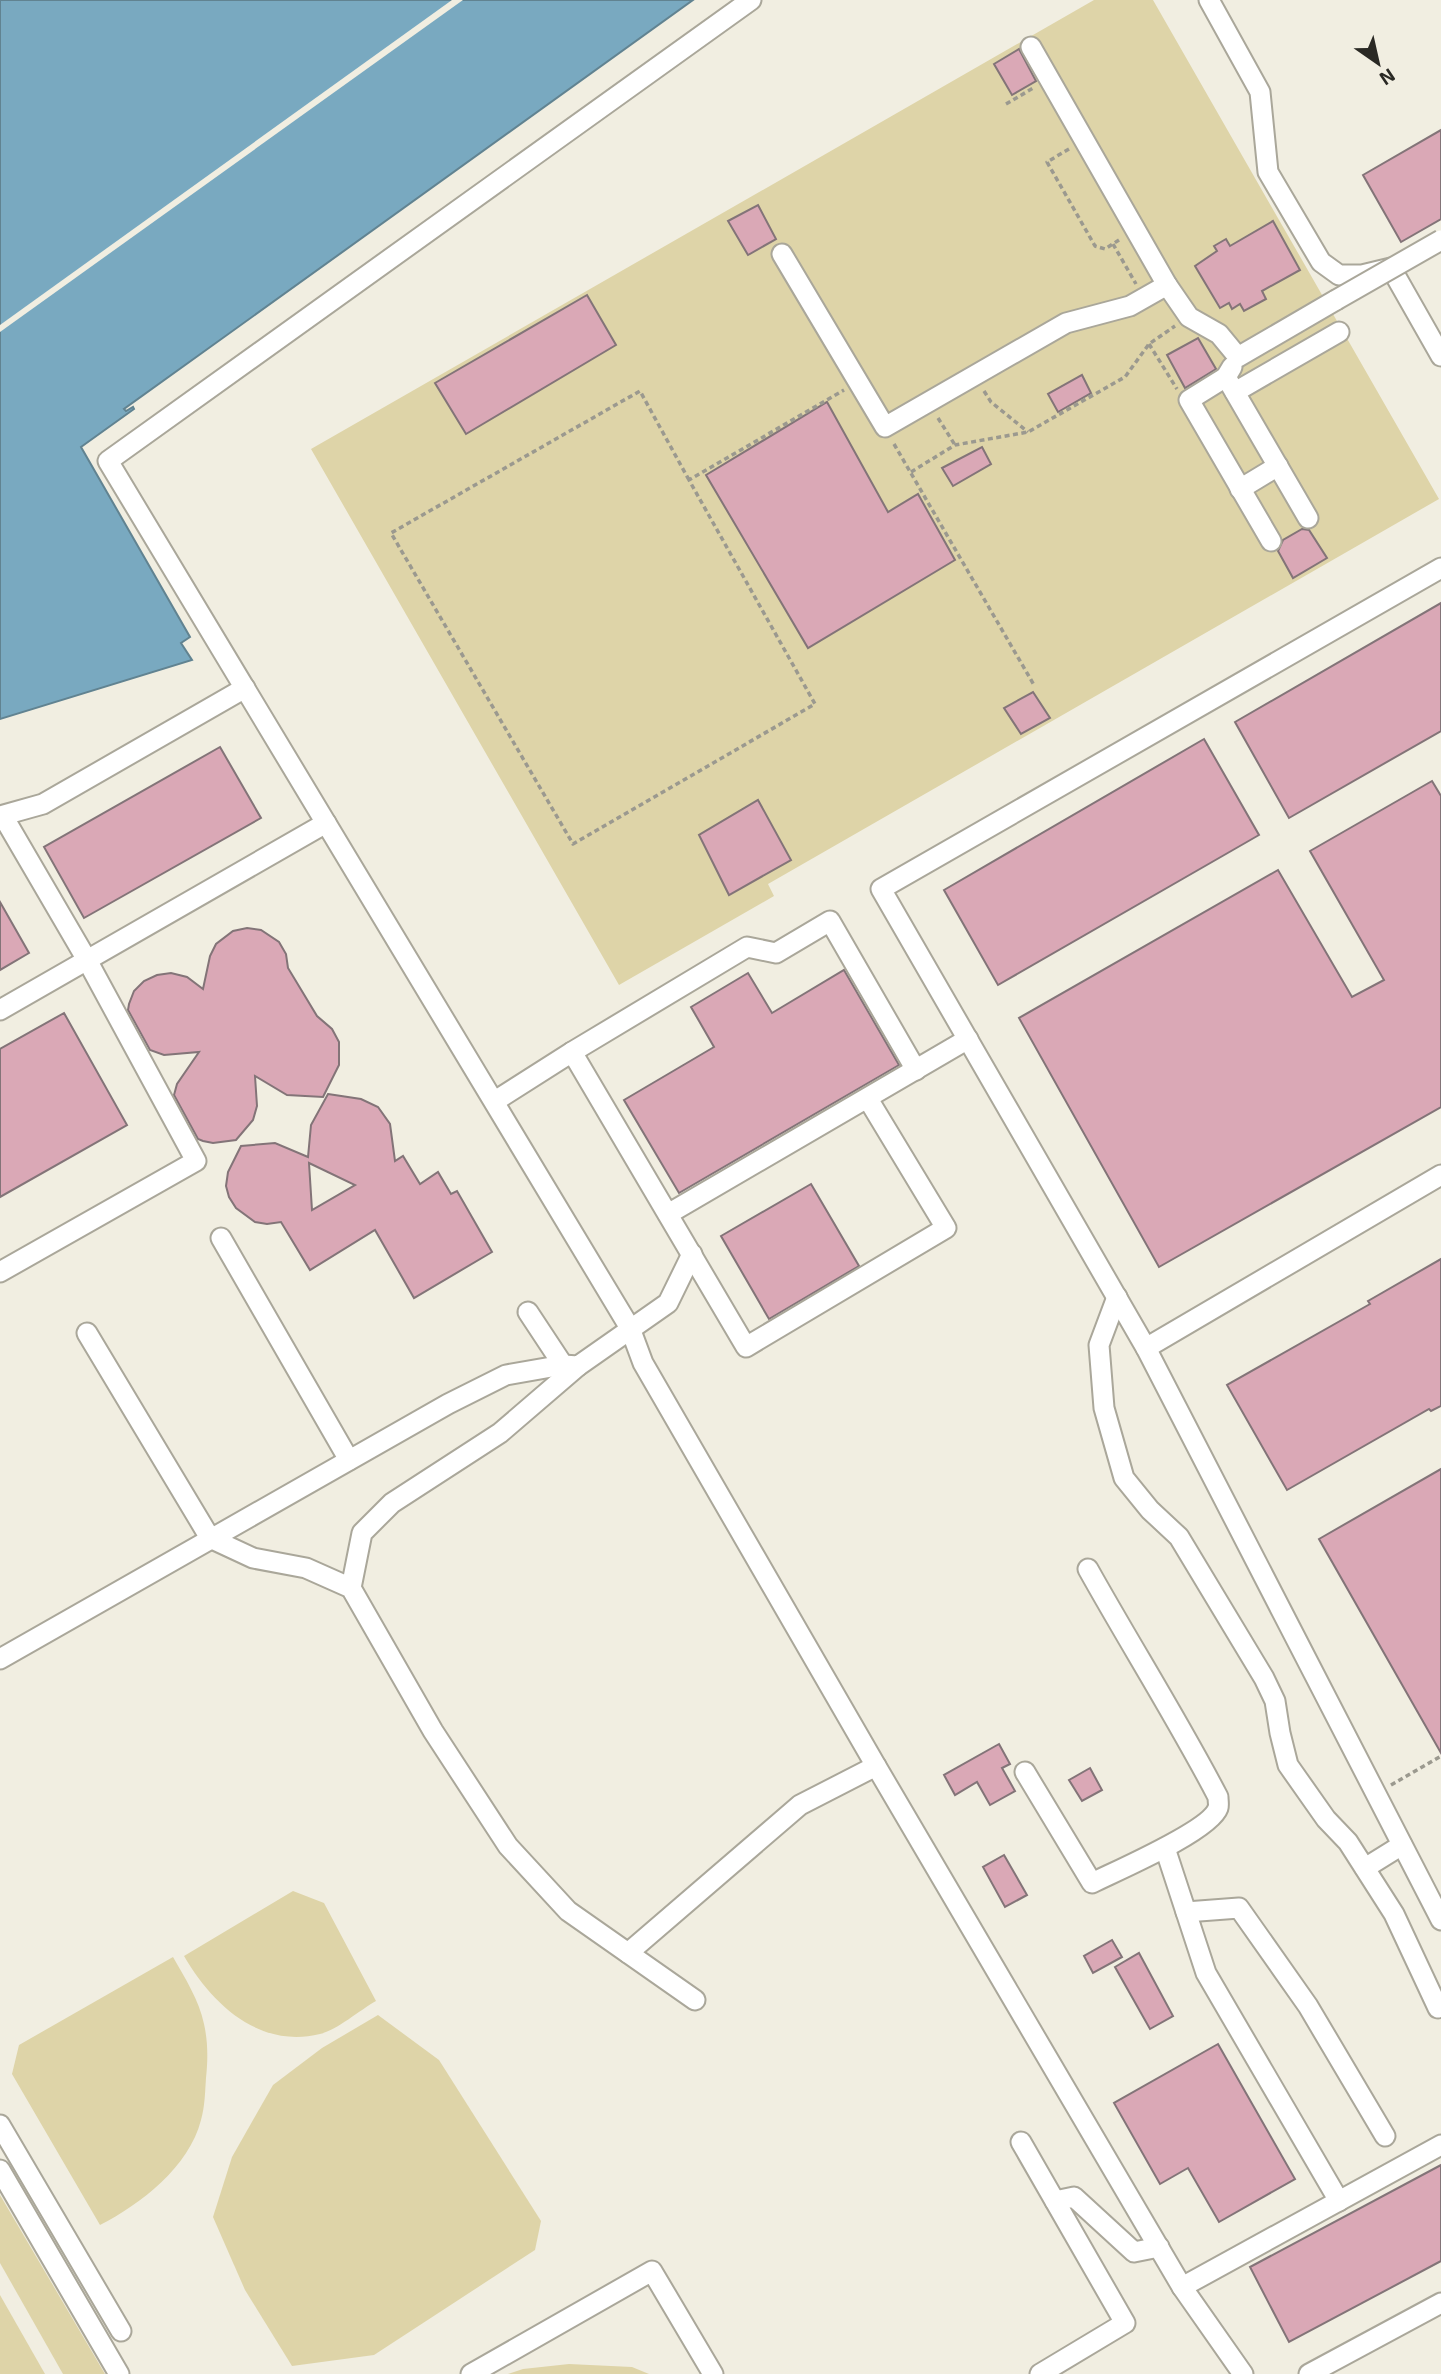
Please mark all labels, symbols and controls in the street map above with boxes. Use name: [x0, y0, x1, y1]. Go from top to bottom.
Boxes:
north arrow: [1343, 28, 1413, 98]
text: N: [1376, 64, 1400, 91]

